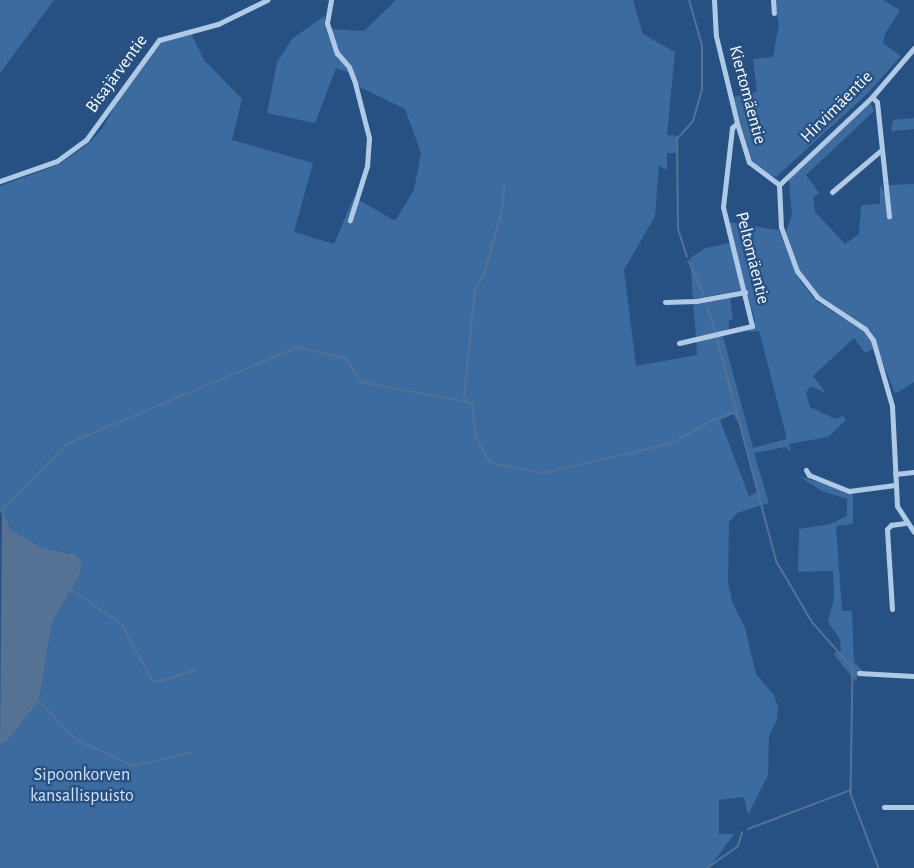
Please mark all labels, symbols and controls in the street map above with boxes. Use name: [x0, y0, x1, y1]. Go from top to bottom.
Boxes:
street label: Bisajärventie: [81, 31, 153, 117]
street label: Kiertomäentie: [723, 43, 771, 147]
street label: Hirvimäentie: [796, 66, 878, 148]
street label: Peltomäentie: [730, 210, 774, 306]
park label: Sipoonkorven kansallispuisto: [30, 765, 134, 808]

